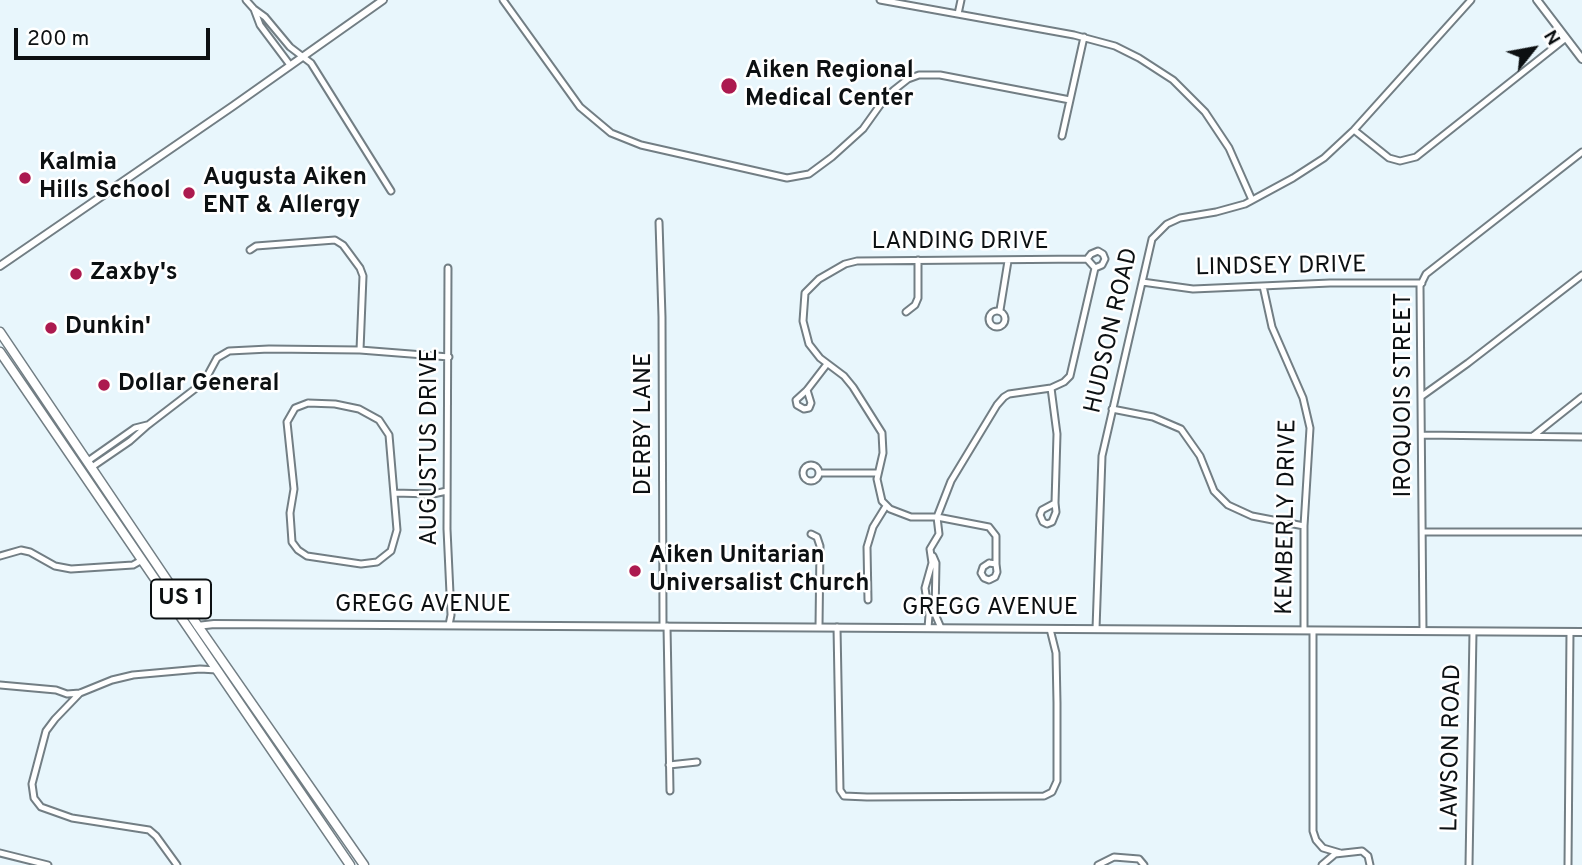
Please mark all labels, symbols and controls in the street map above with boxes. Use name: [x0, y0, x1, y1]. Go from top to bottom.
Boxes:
scale bar: [18, 14, 214, 58]
north arrow: [1498, 14, 1568, 84]
text: 200 m: [27, 26, 89, 53]
text: N: [1537, 26, 1565, 50]
place label: Aiken Regional Medical Center: [745, 58, 914, 114]
marker: Aiken Regional Medical Center: [719, 76, 739, 96]
place label: Kalmia Hills School: [39, 150, 171, 206]
place label: Augusta Aiken ENT & Allergy: [203, 165, 367, 221]
marker: Kalmia Hills School: [17, 170, 33, 186]
marker: Augusta Aiken ENT & Allergy: [181, 185, 197, 201]
street label: LANDING DRIVE: [871, 229, 1049, 257]
street label: HUDSON ROAD: [1080, 246, 1146, 416]
street label: LINDSEY DRIVE: [1195, 252, 1367, 284]
place label: Zaxby's: [90, 260, 178, 288]
marker: Zaxby's: [68, 266, 84, 282]
street label: IROQUOIS STREET: [1391, 293, 1419, 497]
place label: Dunkin': [65, 314, 151, 342]
marker: Dunkin': [43, 320, 59, 336]
street label: AUGUSTUS DRIVE: [417, 348, 445, 546]
street label: DERBY LANE: [631, 353, 659, 495]
place label: Dollar General: [118, 371, 279, 399]
marker: Dollar General: [96, 377, 112, 393]
street label: KEMBERLY DRIVE: [1272, 419, 1304, 615]
place label: Aiken Unitarian Universalist Church: [649, 543, 869, 599]
marker: Aiken Unitarian Universalist Church: [627, 563, 643, 579]
road number: US 1: [151, 580, 211, 618]
street label: GREGG AVENUE: [335, 592, 511, 620]
street label: GREGG AVENUE: [902, 595, 1078, 623]
street label: LAWSON ROAD: [1437, 664, 1469, 832]

